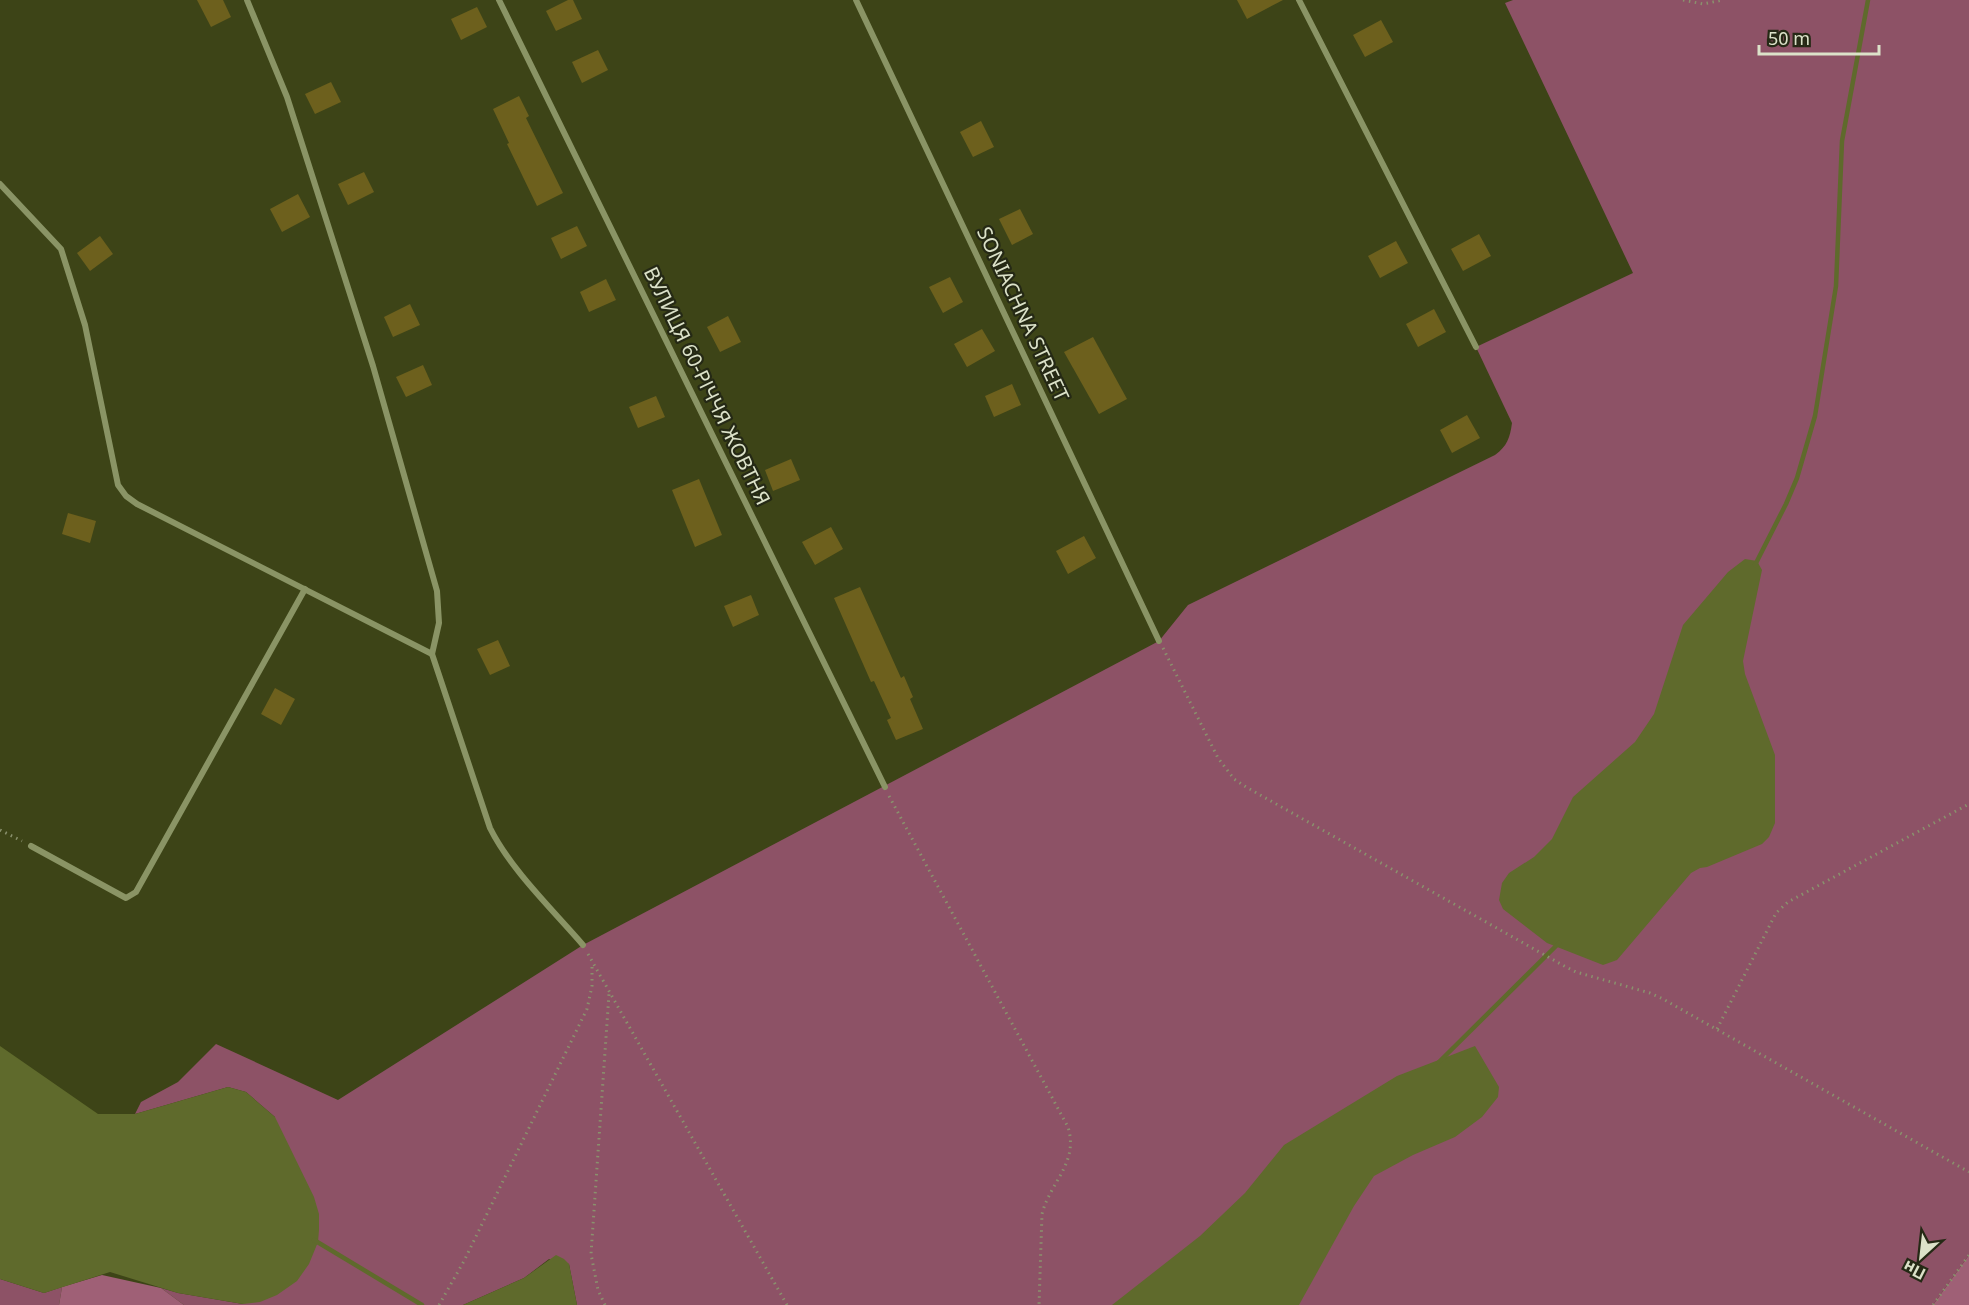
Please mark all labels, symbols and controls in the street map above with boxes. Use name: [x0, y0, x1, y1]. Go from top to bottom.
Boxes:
scale bar: [1759, 18, 1879, 56]
text: 50 m: [1768, 26, 1810, 50]
street label: SONIACHNA STREET: [971, 222, 1076, 405]
street label: ВУЛИЦЯ 60-РІЧЧЯ ЖОВТНЯ: [638, 262, 777, 509]
north arrow: [1891, 1227, 1951, 1287]
text: Пн: [1899, 1255, 1929, 1285]

